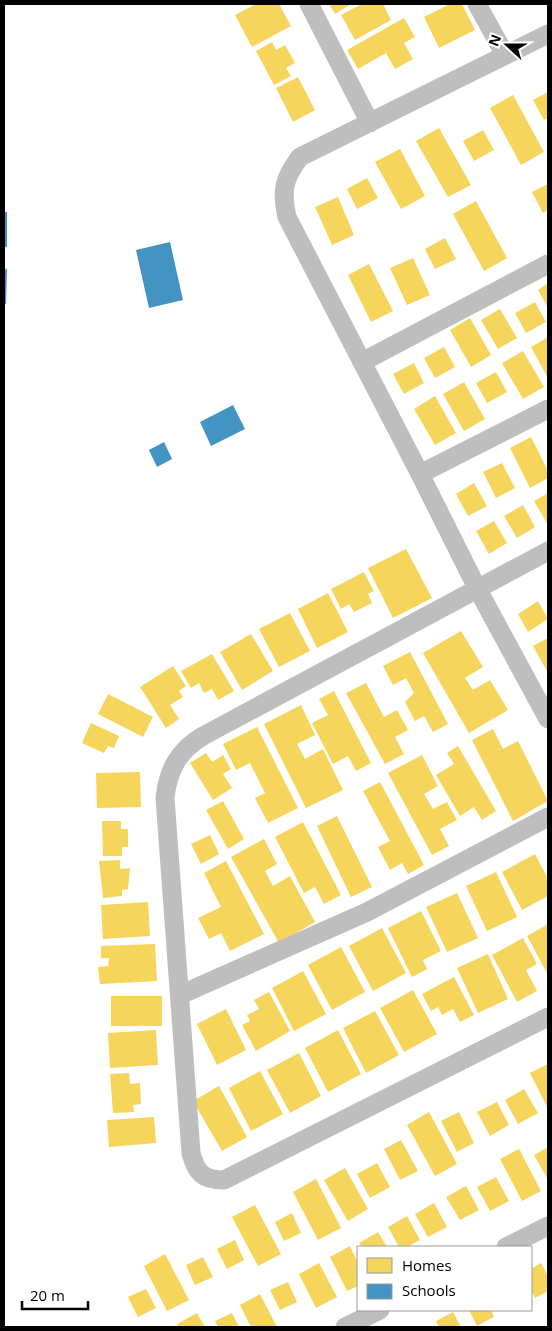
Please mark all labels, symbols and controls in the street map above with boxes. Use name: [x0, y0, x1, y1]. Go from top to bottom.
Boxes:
north arrow: [482, 20, 532, 70]
text: N: [483, 31, 505, 49]
legend: [357, 1246, 532, 1311]
text: Homes: [402, 1255, 452, 1275]
scale bar: [22, 1278, 89, 1310]
text: Schools: [402, 1280, 456, 1300]
text: 20 m: [30, 1285, 65, 1305]

